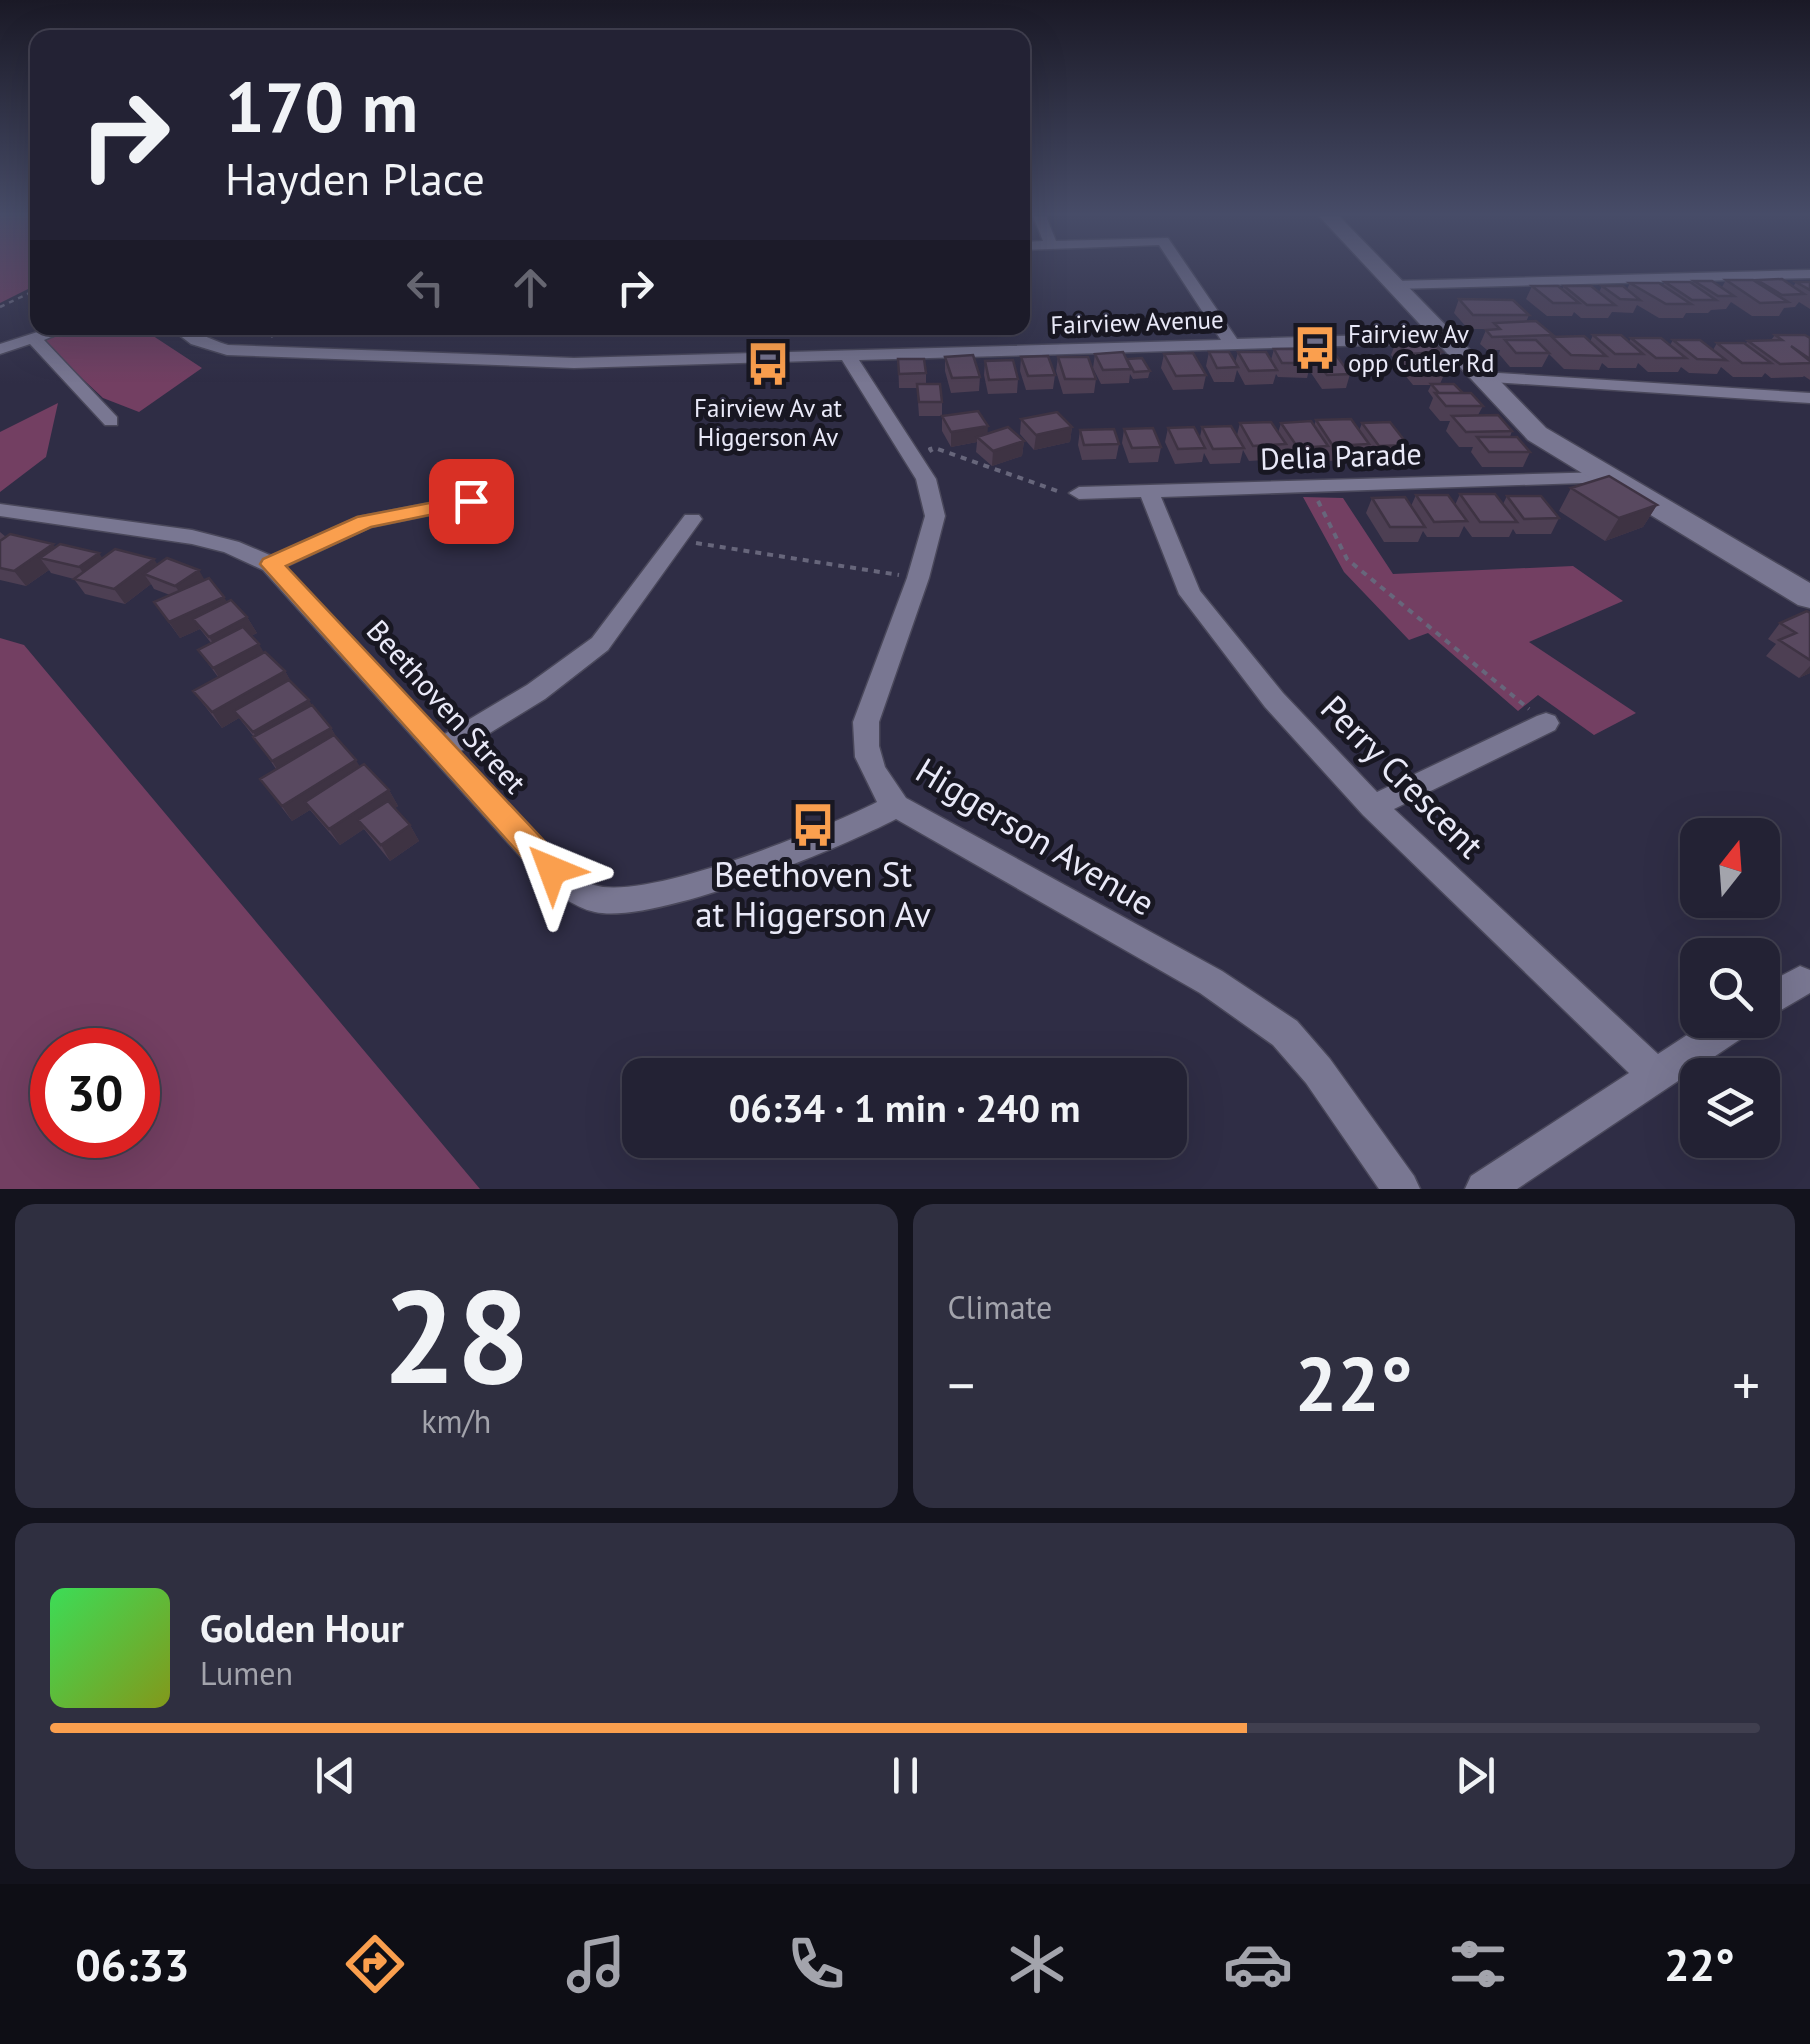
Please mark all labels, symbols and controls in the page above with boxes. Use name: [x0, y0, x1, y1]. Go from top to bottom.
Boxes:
text: 170 m: [225, 61, 418, 151]
icon: right: [60, 70, 190, 200]
text: Hayden Place: [225, 149, 485, 207]
icon: left: [398, 260, 453, 315]
icon: ahead: [503, 260, 558, 315]
icon: right: [608, 260, 663, 315]
street label: Fairview Avenue: [1050, 303, 1224, 341]
place label: Fairview Av opp Cutler Rd: [1348, 318, 1494, 379]
bus stop icon: Fairview Av opp Cutler Rd: [1291, 324, 1339, 372]
bus stop icon: Fairview Av at Higgerson Av: [744, 340, 792, 388]
place label: Fairview Av at Higgerson Av: [694, 392, 842, 453]
street label: Delia Parade: [1260, 433, 1422, 478]
pin: [429, 459, 514, 544]
icon: arrive: [444, 474, 499, 529]
street label: Beethoven Street: [359, 611, 535, 801]
street label: Perry Crescent: [1312, 685, 1494, 868]
street label: Higgerson Avenue: [908, 747, 1163, 925]
bus stop icon: Beethoven St at Higgerson Av: [789, 801, 837, 849]
position arrow: [500, 818, 604, 922]
north arrow: [1680, 818, 1780, 918]
map controls: [1680, 818, 1780, 1158]
place label: Beethoven St at Higgerson Av: [695, 851, 931, 937]
button: search: [1680, 938, 1780, 1038]
speed limit sign: 30: [30, 1028, 160, 1158]
button: layers: [1680, 1058, 1780, 1158]
text: 06:34 · 1 min · 240 m: [729, 1083, 1080, 1132]
text: 28: [383, 1251, 530, 1419]
text: Climate: [948, 1286, 1052, 1328]
text: 22°: [1295, 1335, 1413, 1432]
text: −: [948, 1349, 975, 1420]
text: +: [1732, 1349, 1760, 1420]
text: km/h: [421, 1400, 491, 1442]
text: Golden Hour: [200, 1603, 404, 1652]
text: Lumen: [200, 1652, 293, 1694]
icon: previous: [308, 1748, 363, 1803]
icon: pause: [878, 1748, 933, 1803]
icon: next: [1448, 1748, 1503, 1803]
icon: directions: [340, 1929, 410, 1999]
icon: music: [561, 1929, 631, 1999]
icon: phone: [781, 1929, 851, 1999]
icon: climate: [1002, 1929, 1072, 1999]
icon: car: [1223, 1929, 1293, 1999]
icon: filters: [1443, 1929, 1513, 1999]
text: 06:33: [75, 1935, 189, 1993]
text: 22°: [1664, 1935, 1735, 1993]

